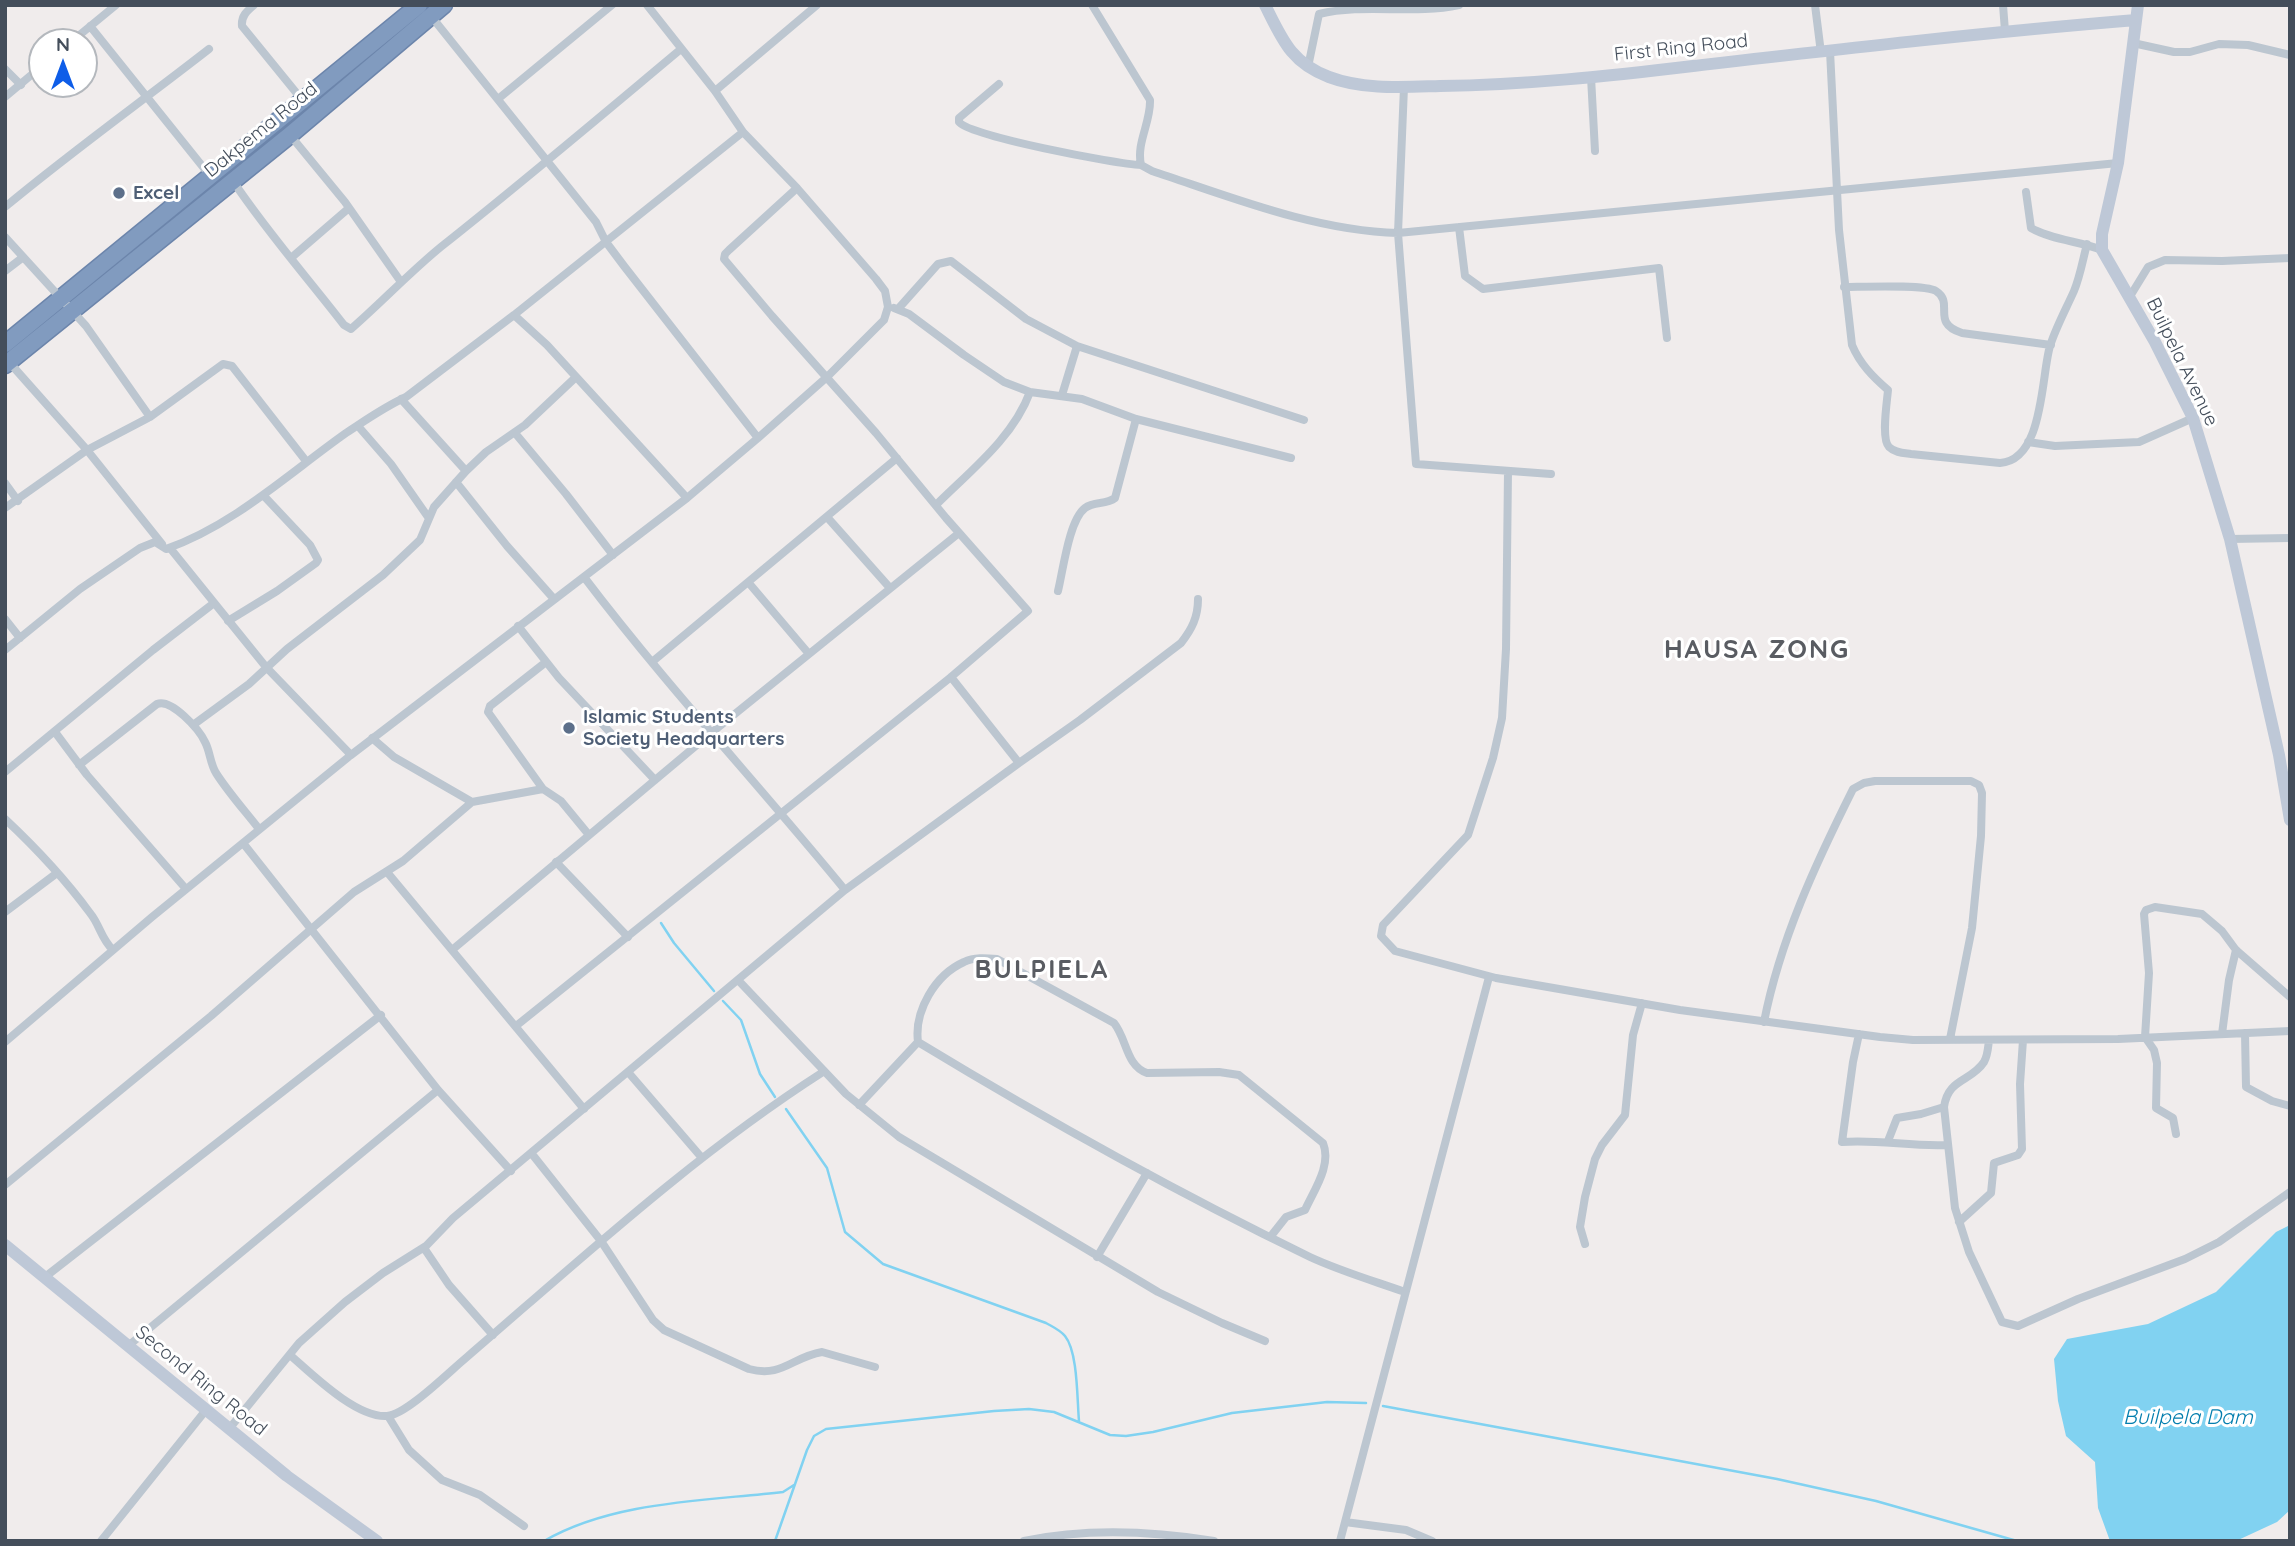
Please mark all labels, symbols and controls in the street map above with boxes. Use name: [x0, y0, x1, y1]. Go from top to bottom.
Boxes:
north arrow: [28, 28, 98, 98]
street label: First Ring Road: [1613, 30, 1749, 66]
text: N: [56, 32, 70, 56]
street label: Dakpema Road: [200, 77, 322, 183]
place label: Excel: [133, 182, 179, 204]
marker: Excel: [111, 185, 127, 201]
street label: Builpela Avenue: [2141, 294, 2223, 430]
district label: HAUSA ZONG: [1665, 634, 1849, 666]
place label: Islamic Students Society Headquarters: [583, 706, 784, 750]
marker: Islamic Students Society Headquarters: [561, 720, 577, 736]
district label: BULPIELA: [976, 954, 1108, 986]
street label: Second Ring Road: [131, 1321, 271, 1441]
water label: Builpela Dam: [2123, 1405, 2253, 1431]

